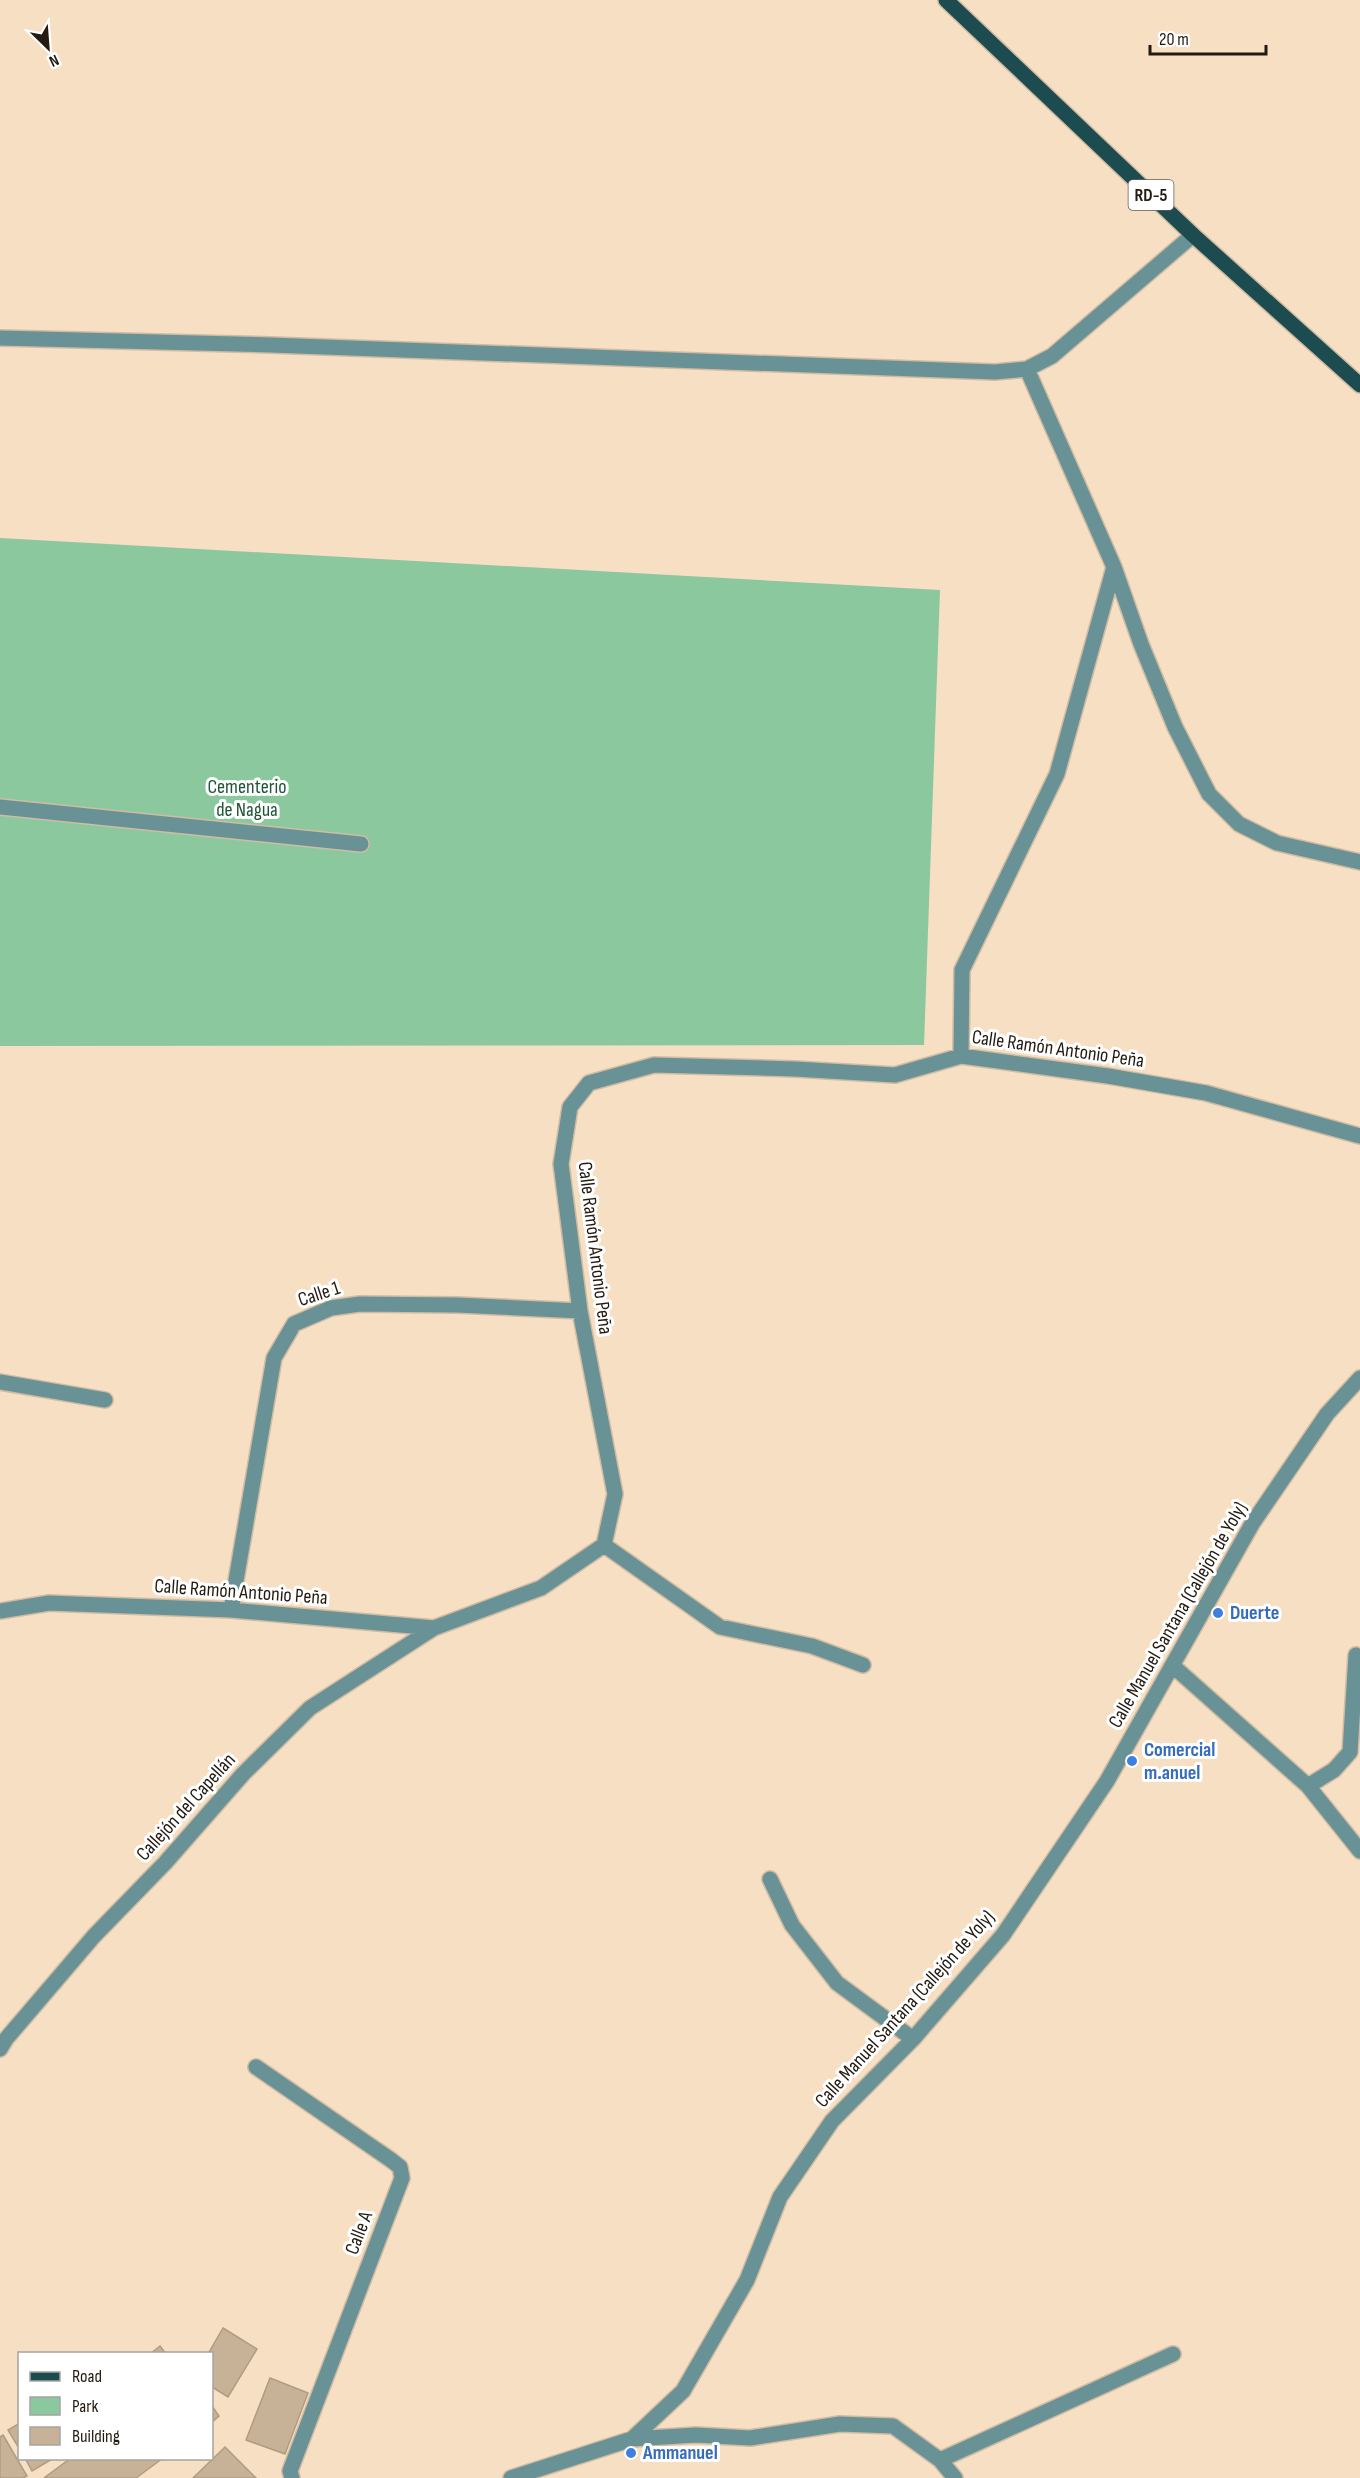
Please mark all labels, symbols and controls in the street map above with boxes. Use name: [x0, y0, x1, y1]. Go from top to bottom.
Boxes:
north arrow: [18, 18, 78, 78]
scale bar: [1150, 18, 1266, 56]
text: 20 m: [1159, 29, 1189, 50]
text: N: [46, 50, 62, 71]
road number: RD-5: [1128, 180, 1174, 210]
park label: Cementerio de Nagua: [208, 775, 286, 822]
street label: Calle Ramón Antonio Peña: [970, 1025, 1146, 1073]
street label: Calle Ramón Antonio Peña: [573, 1160, 617, 1336]
street label: Calle 1: [295, 1276, 343, 1312]
street label: Calle Manuel Santana (Callejón de Yoly): [1103, 1498, 1253, 1732]
street label: Calle Ramón Antonio Peña: [154, 1574, 328, 1610]
place label: Duerte: [1230, 1601, 1279, 1625]
marker: Duerte: [1211, 1606, 1225, 1620]
place label: Comercial m.anuel: [1144, 1738, 1215, 1785]
street label: Callejón del Capellán: [131, 1748, 241, 1866]
marker: Comercial m.anuel: [1125, 1754, 1139, 1768]
street label: Calle Manuel Santana (Callejón de Yoly): [810, 1906, 1000, 2112]
street label: Calle A: [340, 2208, 378, 2258]
legend: [18, 2352, 213, 2460]
text: Road: [72, 2366, 102, 2387]
text: Park: [72, 2396, 98, 2417]
text: Building: [72, 2426, 120, 2447]
place label: Ammanuel: [642, 2441, 718, 2465]
marker: Ammanuel: [624, 2446, 638, 2460]

